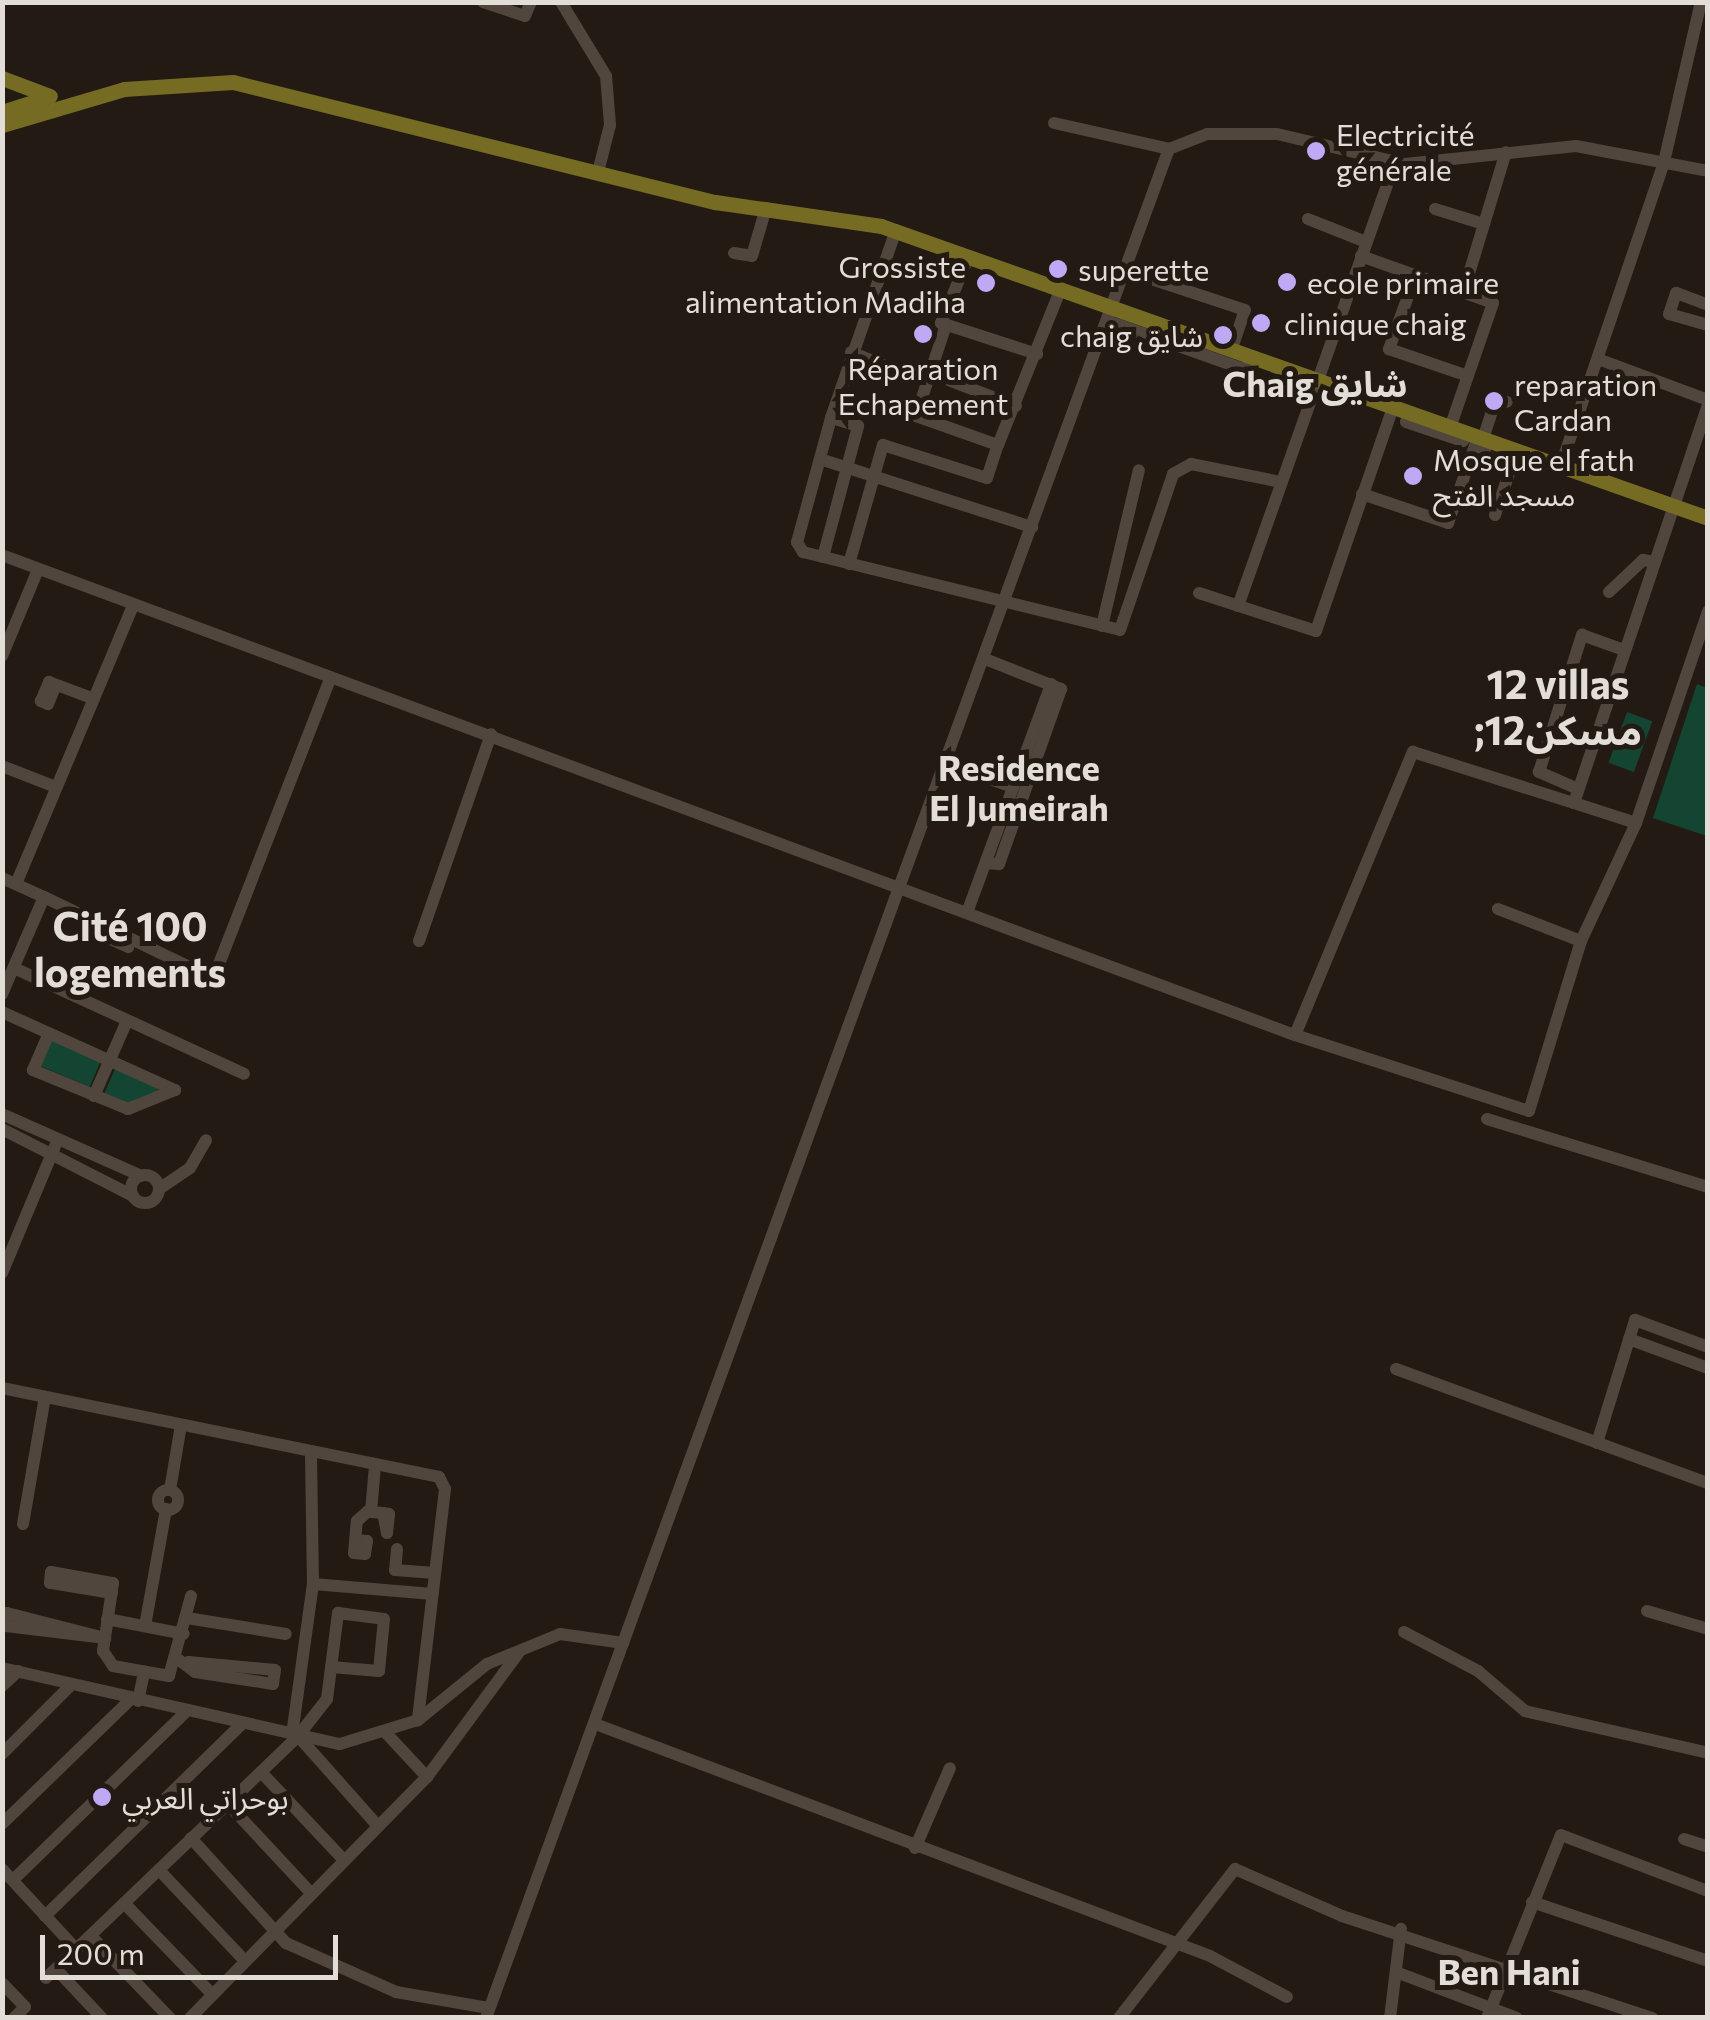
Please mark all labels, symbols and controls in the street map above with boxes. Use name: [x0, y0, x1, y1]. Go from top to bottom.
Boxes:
place label: Electricité générale: [1336, 116, 1475, 186]
marker: Electricité générale: [1305, 140, 1327, 162]
place label: Grossiste alimentation Madiha: [685, 248, 966, 318]
place label: superette: [1078, 251, 1209, 287]
marker: superette: [1047, 258, 1069, 280]
place label: ecole primaire: [1307, 264, 1499, 300]
marker: ecole primaire: [1276, 271, 1298, 293]
marker: Grossiste alimentation Madiha: [975, 272, 997, 294]
place label: clinique chaig: [1284, 305, 1467, 341]
marker: clinique chaig: [1248, 310, 1274, 336]
place label: chaig شايق: [1060, 317, 1203, 353]
marker: Réparation Echapement: [912, 323, 934, 345]
marker: chaig شايق: [1212, 324, 1234, 346]
place label: Réparation Echapement: [838, 350, 1008, 420]
district label: Chaig شايق: [1222, 362, 1408, 404]
place label: reparation Cardan: [1514, 366, 1657, 436]
marker: reparation Cardan: [1483, 390, 1505, 412]
place label: Mosque el fath مسجد الفتح: [1433, 441, 1635, 512]
marker: Mosque el fath مسجد الفتح: [1402, 465, 1424, 487]
district label: 12 villas ;12مسكن: [1474, 659, 1642, 753]
district label: Residence El Jumeirah: [929, 746, 1109, 828]
district label: Cité 100 logements: [34, 901, 226, 995]
place label: بوحراتي العربي: [122, 1779, 289, 1815]
marker: بوحراتي العربي: [91, 1786, 113, 1808]
scale bar: [45, 1915, 342, 1977]
text: 200 m: [57, 1934, 145, 1971]
district label: Ben Hani: [1437, 1950, 1581, 1992]

